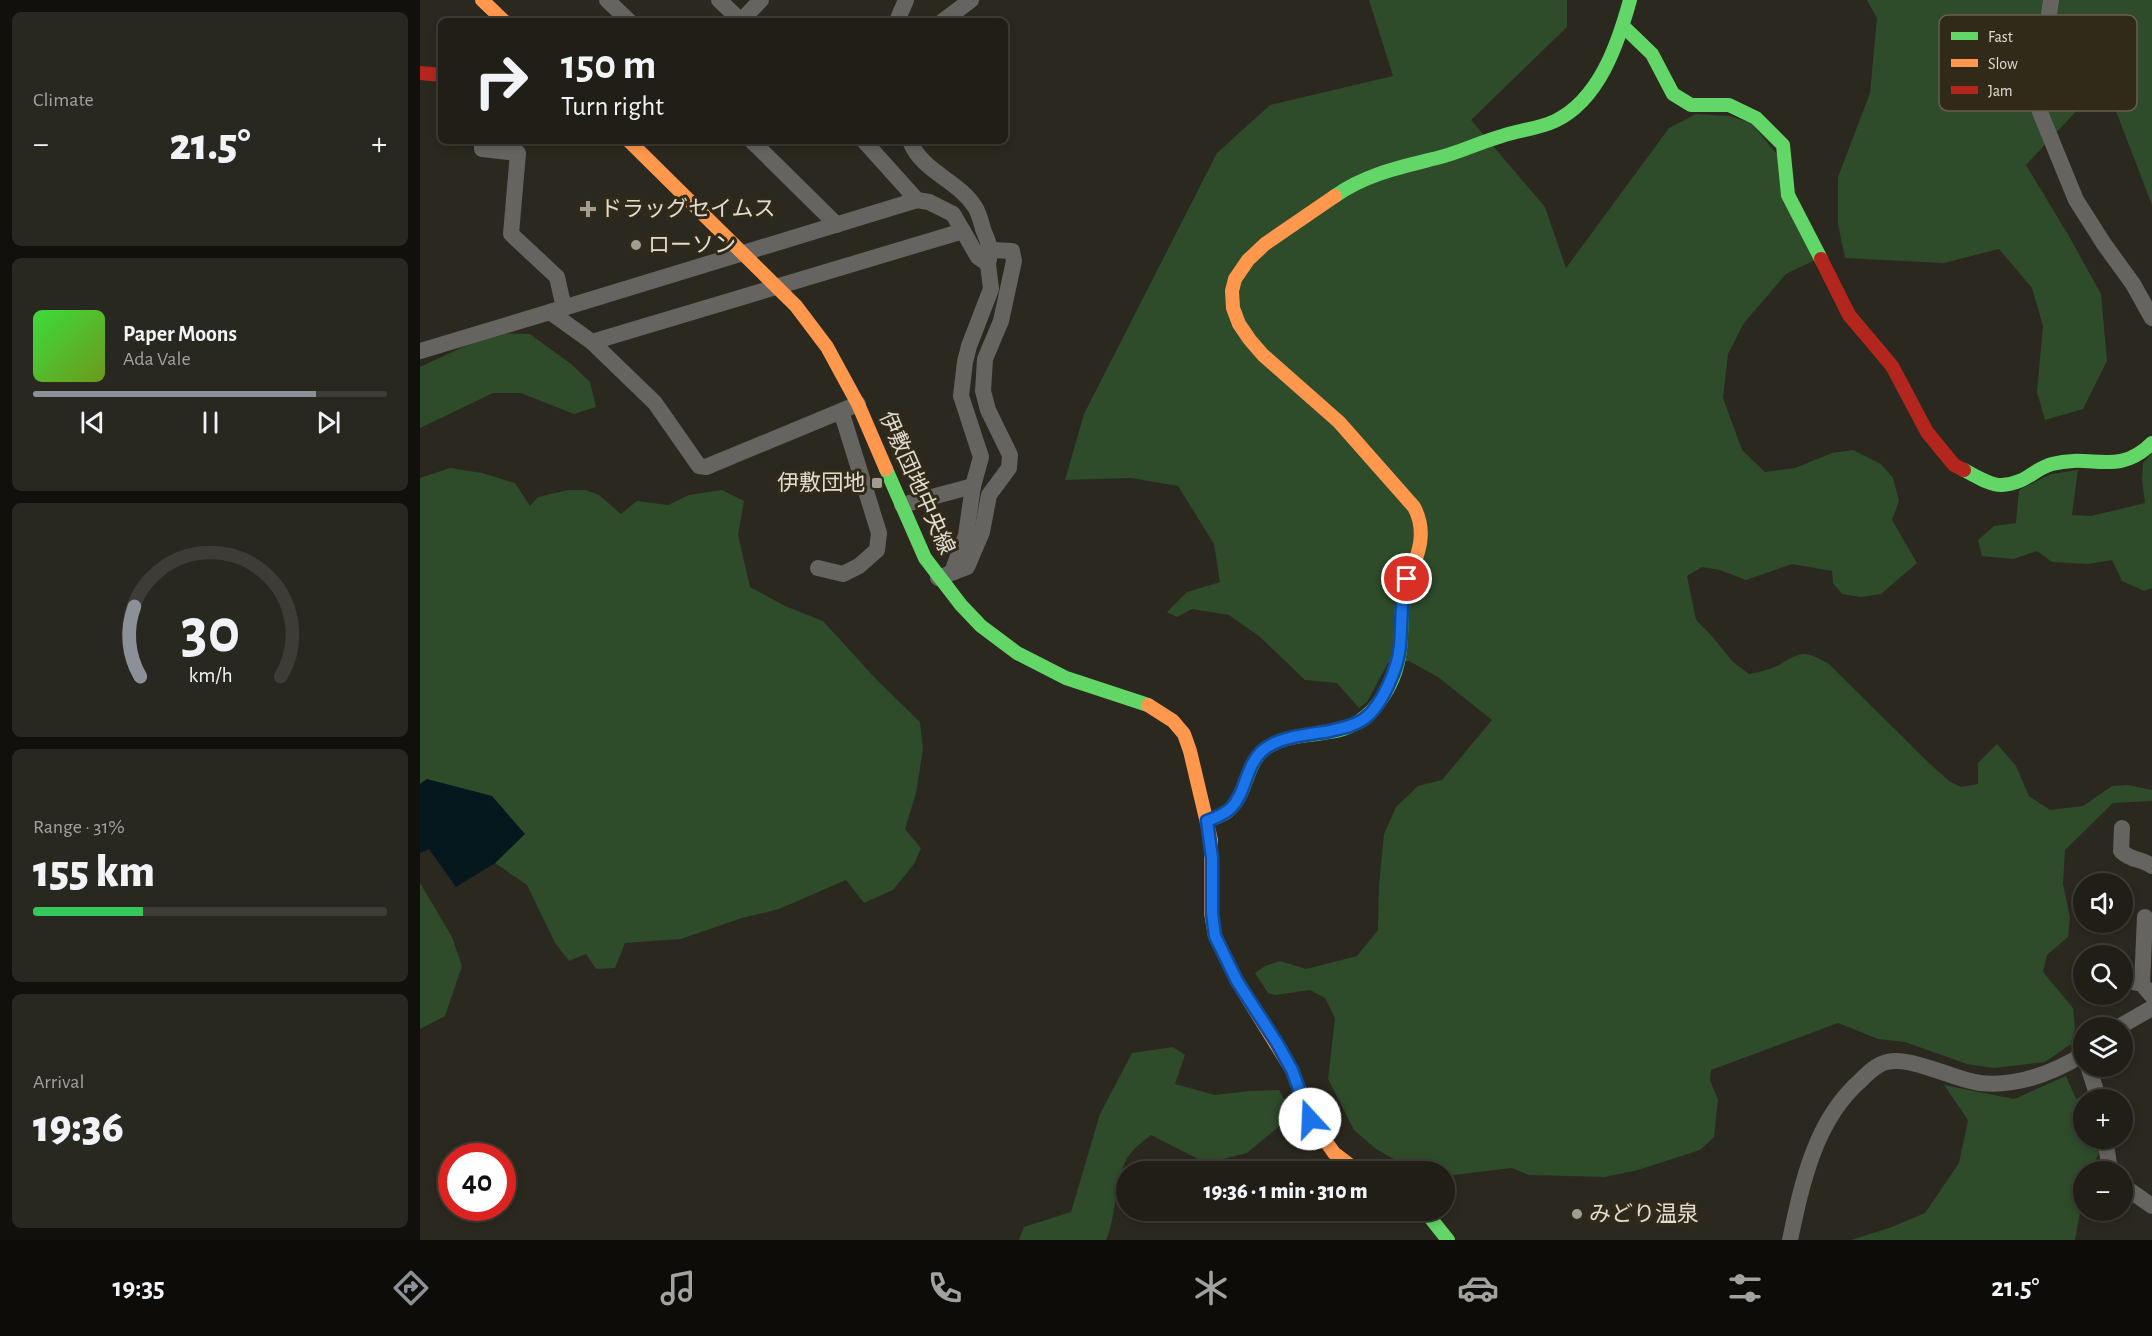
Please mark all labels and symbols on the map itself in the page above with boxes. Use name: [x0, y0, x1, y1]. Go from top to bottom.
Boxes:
legend: [1939, 15, 2137, 111]
text: Fast: [1988, 29, 2013, 45]
text: Slow: [1988, 56, 2018, 72]
text: Jam: [1988, 83, 2013, 99]
place label: ドラッグセイムス: [600, 197, 776, 220]
marker: ドラッグセイムス: [581, 202, 595, 216]
place label: ローソン: [648, 234, 736, 256]
marker: ローソン: [629, 238, 643, 252]
street label: 伊敷団地中央線: [876, 408, 959, 558]
place label: 伊敷団地: [777, 471, 865, 494]
marker: 伊敷団地: [870, 476, 884, 490]
pin: [1381, 553, 1432, 604]
position arrow: [1278, 1087, 1342, 1151]
speed limit sign: 40: [438, 1143, 516, 1221]
place label: みどり温泉: [1589, 1202, 1699, 1225]
marker: みどり温泉: [1570, 1207, 1584, 1221]

